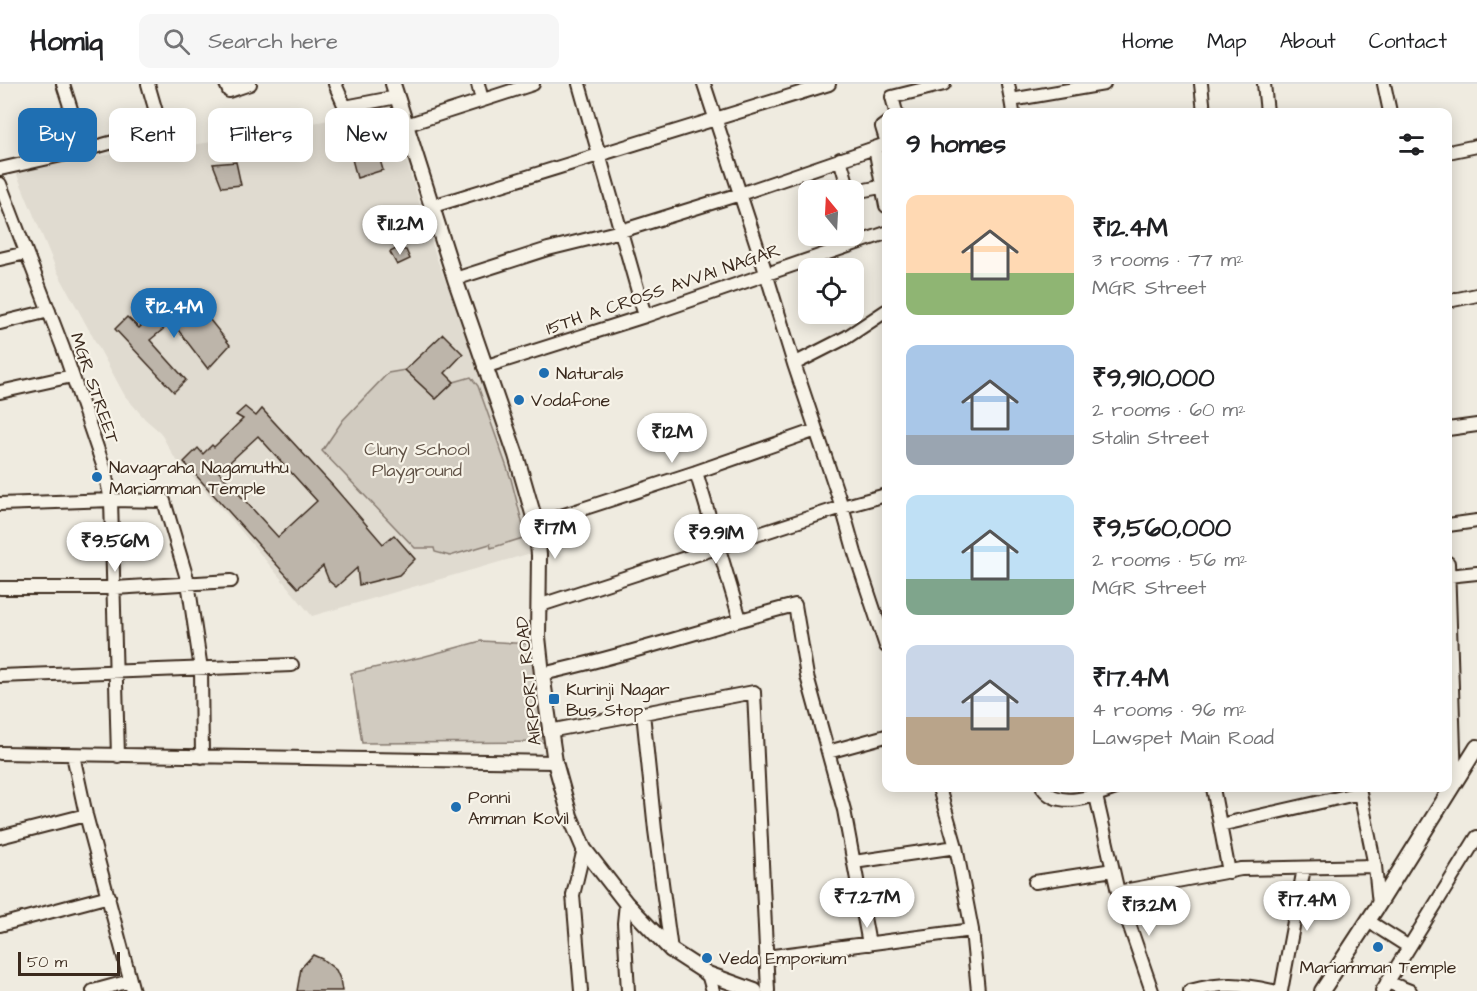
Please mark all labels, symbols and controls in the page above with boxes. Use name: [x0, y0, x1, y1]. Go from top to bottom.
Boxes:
search box: [139, 14, 559, 68]
text: Homiq: [30, 22, 103, 61]
icon: search: [160, 25, 193, 58]
text: Search here: [208, 26, 338, 57]
text: Home: [1122, 27, 1174, 56]
text: Map: [1207, 27, 1247, 56]
text: About: [1280, 27, 1336, 56]
text: Contact: [1369, 27, 1447, 56]
chip: Buy: [18, 108, 97, 162]
chip: Rent: [109, 108, 196, 162]
chip: Filters: [208, 108, 313, 162]
chip: New: [325, 108, 409, 162]
text: 9 homes: [906, 126, 1006, 162]
icon: filters: [1395, 128, 1428, 161]
north arrow: [798, 180, 864, 246]
map controls: [798, 180, 864, 324]
pin: ₹11.2M: [351, 205, 449, 256]
text: ₹11.2M: [376, 210, 424, 238]
text: ₹12.4M: [1092, 210, 1168, 246]
icon: home: [954, 219, 1026, 291]
street label: 15TH A CROSS AVVAI NAGAR: [543, 238, 784, 341]
text: 3 rooms · 77 m²: [1092, 246, 1244, 274]
button: locate: [798, 258, 864, 324]
text: MGR Street: [1092, 274, 1206, 302]
pin: ₹12.4M: [125, 288, 223, 339]
text: ₹12.4M: [145, 293, 203, 321]
street label: MGR STREET: [64, 329, 125, 448]
text: ₹9,910,000: [1092, 360, 1215, 396]
place label: Naturals: [556, 361, 624, 386]
marker: Naturals: [537, 366, 551, 380]
icon: home: [954, 369, 1026, 441]
place label: Vodafone: [531, 388, 611, 413]
marker: Vodafone: [512, 393, 526, 407]
text: 2 rooms · 60 m²: [1092, 396, 1246, 424]
pin: ₹12M: [636, 413, 708, 464]
text: ₹12M: [651, 418, 693, 446]
text: Stalin Street: [1092, 424, 1209, 452]
park label: Cluny School Playground: [364, 437, 470, 484]
place label: Navagraha Nagamuthu Mariamman Temple: [109, 455, 289, 501]
marker: Navagraha Nagamuthu Mariamman Temple: [90, 470, 104, 484]
pin: ₹17M: [519, 509, 591, 560]
text: ₹9,560,000: [1092, 510, 1231, 546]
text: ₹17M: [534, 514, 576, 542]
pin: ₹9.91M: [667, 514, 765, 565]
text: ₹9.91M: [688, 519, 744, 547]
icon: home: [954, 519, 1026, 591]
pin: ₹9.56M: [66, 522, 164, 573]
text: ₹9.56M: [81, 527, 149, 555]
text: 2 rooms · 56 m²: [1092, 546, 1247, 574]
text: MGR Street: [1092, 574, 1206, 602]
street label: AIRPORT ROAD: [509, 615, 548, 747]
text: ₹17.4M: [1092, 660, 1169, 696]
icon: home: [954, 669, 1026, 741]
place label: Kurinji Nagar Bus Stop: [566, 677, 670, 723]
marker: Kurinji Nagar Bus Stop: [547, 692, 561, 706]
text: 4 rooms · 96 m²: [1092, 696, 1247, 724]
text: Lawspet Main Road: [1092, 724, 1274, 752]
place label: Ponni Amman Kovil: [468, 785, 569, 831]
marker: Ponni Amman Kovil: [449, 800, 463, 814]
pin: ₹7.27M: [818, 878, 916, 929]
pin: ₹17.4M: [1258, 881, 1356, 932]
text: ₹7.27M: [834, 883, 900, 911]
pin: ₹13.2M: [1100, 886, 1198, 937]
text: ₹17.4M: [1277, 886, 1337, 914]
text: ₹13.2M: [1122, 891, 1176, 919]
marker: Mariamman Temple: [1371, 940, 1385, 954]
place label: Veda Emporium: [719, 946, 846, 971]
scale bar: [18, 949, 120, 976]
text: 50 m: [27, 951, 67, 973]
marker: Veda Emporium: [700, 951, 714, 965]
place label: Mariamman Temple: [1300, 955, 1457, 980]

